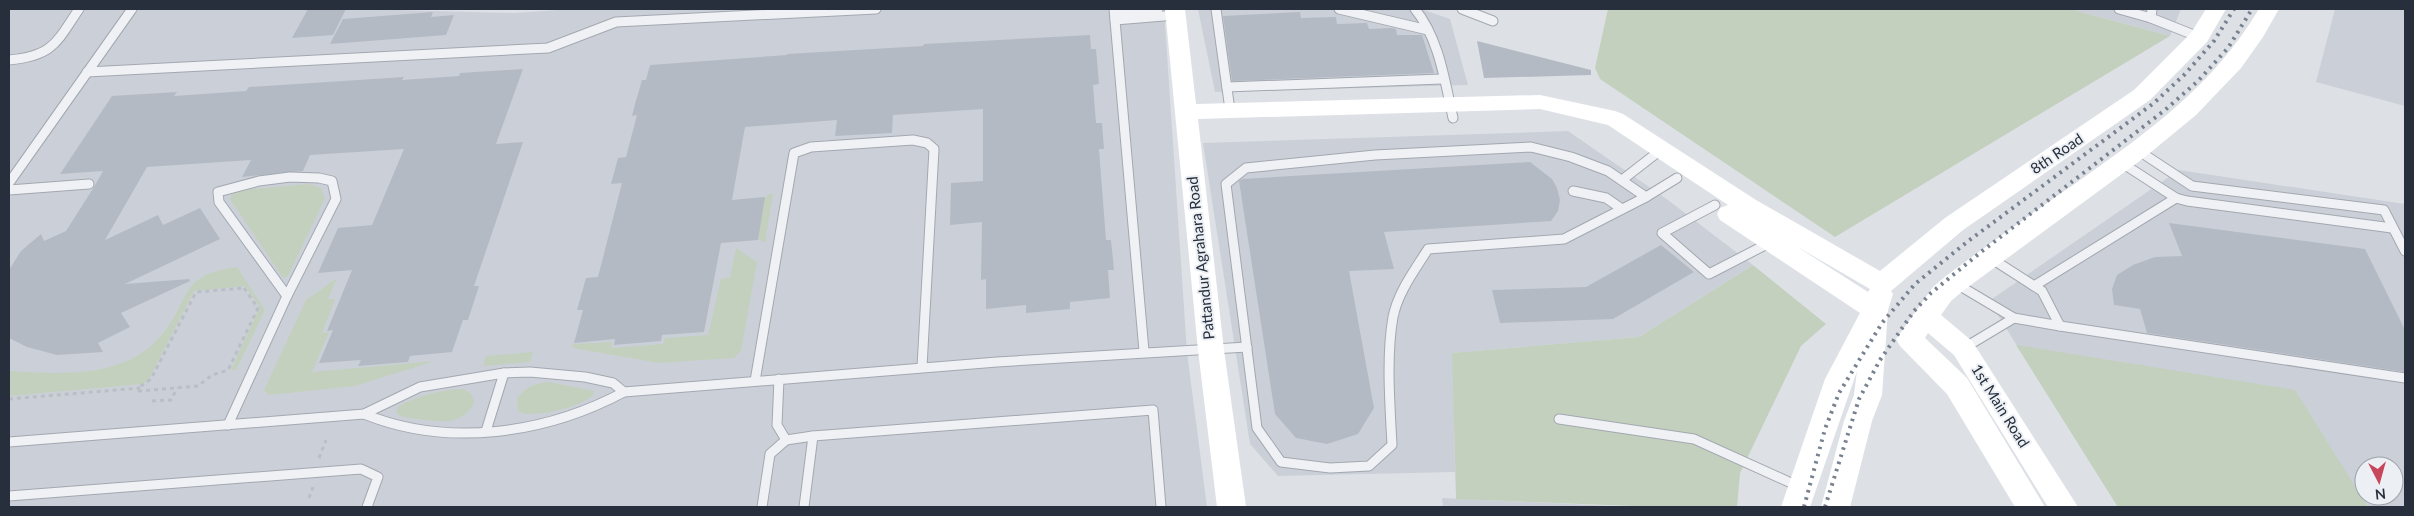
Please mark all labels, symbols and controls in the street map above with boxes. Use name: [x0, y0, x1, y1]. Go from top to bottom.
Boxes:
street label: 8th Road: [2027, 129, 2086, 177]
street label: Pattandur Agrahara Road: [1182, 176, 1218, 341]
street label: 1st Main Road: [1968, 361, 2034, 450]
north arrow: [2354, 456, 2404, 506]
text: N: [2374, 485, 2387, 503]

